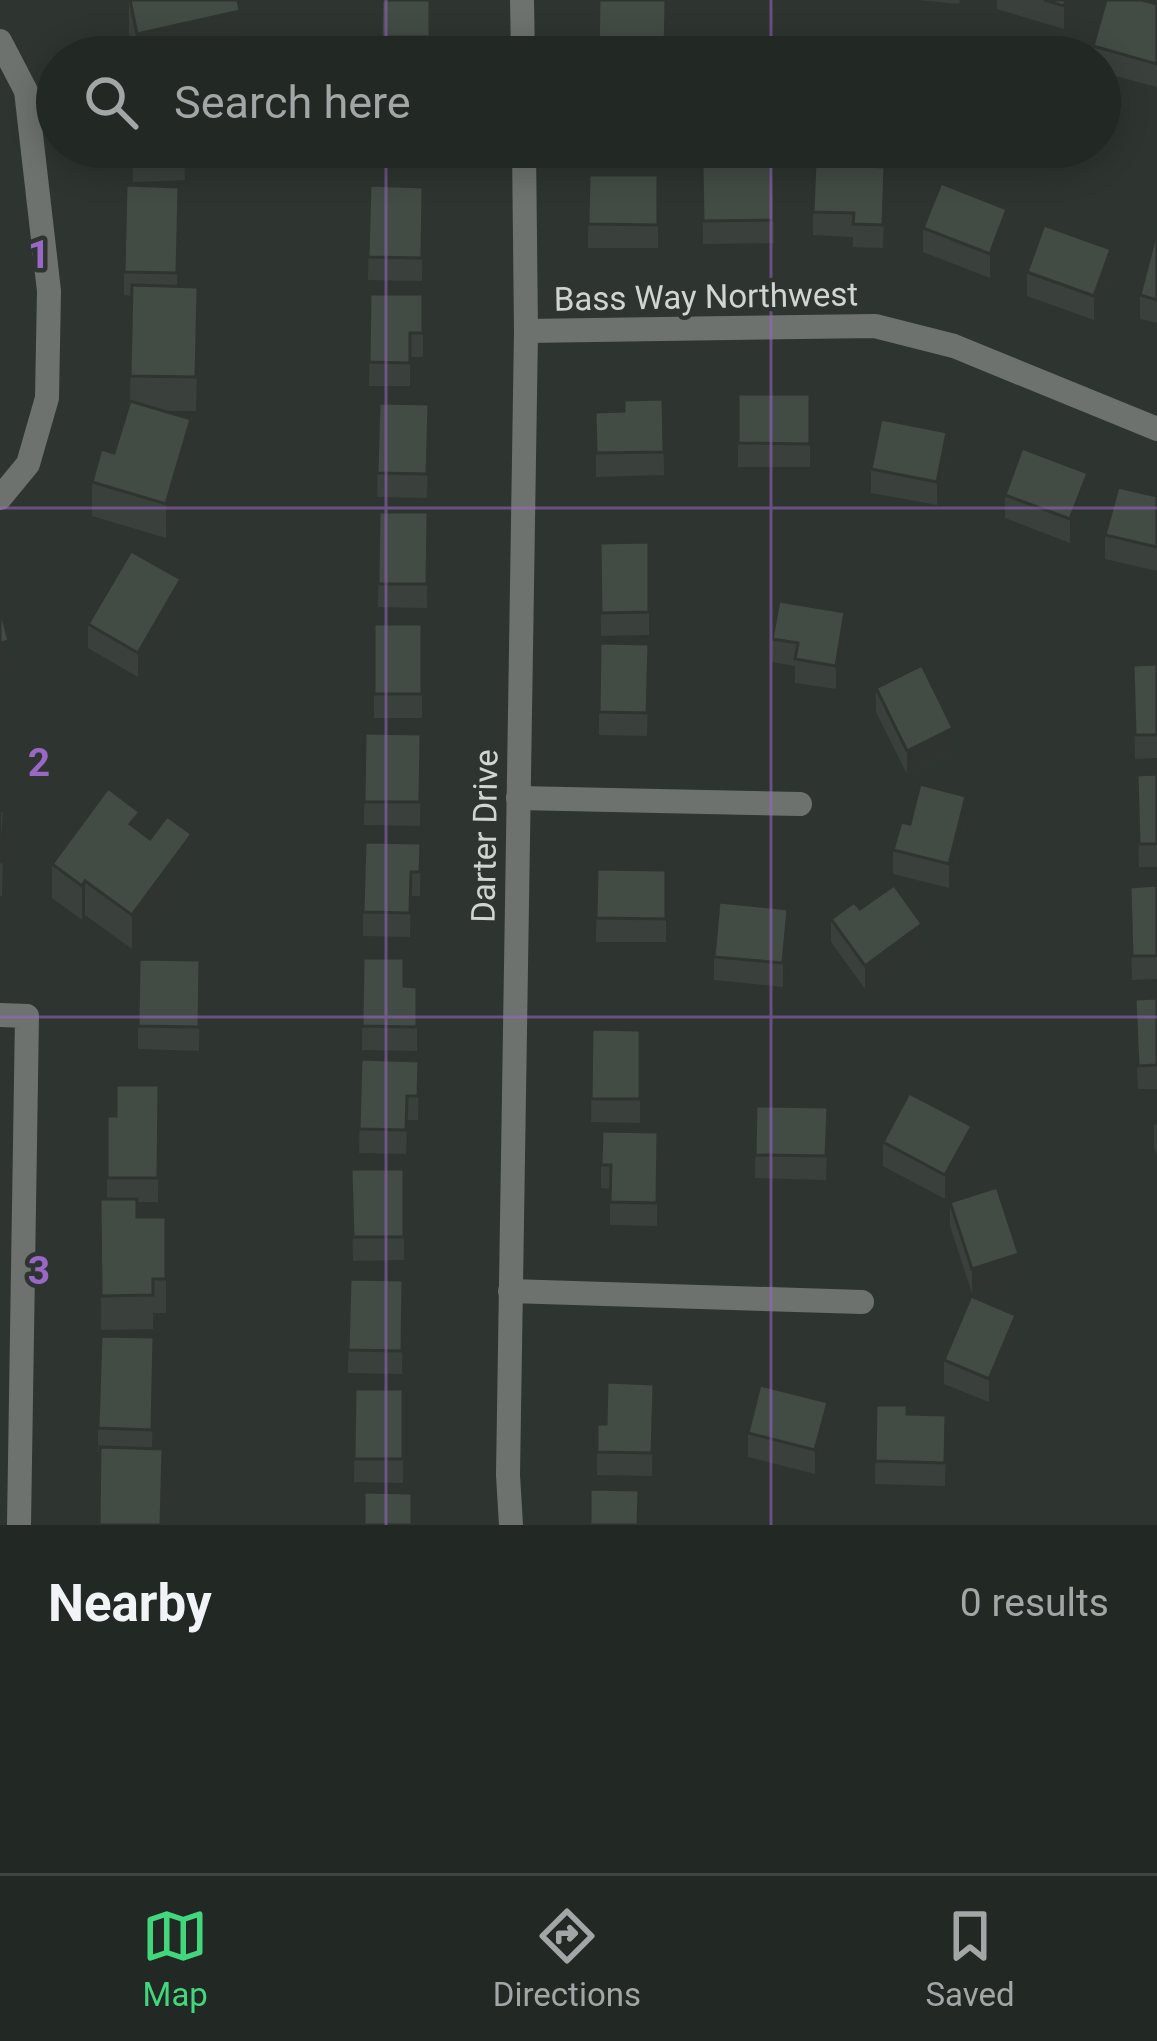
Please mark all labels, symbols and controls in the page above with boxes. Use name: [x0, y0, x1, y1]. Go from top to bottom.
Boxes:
search box: [36, 36, 1121, 168]
icon: search: [78, 69, 144, 135]
text: Search here: [174, 76, 411, 129]
text: 1: [28, 232, 50, 278]
street label: Bass Way Northwest: [553, 274, 859, 319]
text: 2: [28, 740, 50, 786]
street label: Darter Drive: [463, 749, 506, 923]
text: 3: [28, 1248, 50, 1294]
text: Nearby: [48, 1574, 212, 1633]
text: 0 results: [960, 1580, 1109, 1626]
tab: Map: [142, 1903, 208, 2014]
tab: Directions: [493, 1903, 641, 2014]
tab: Saved: [926, 1903, 1015, 2014]

